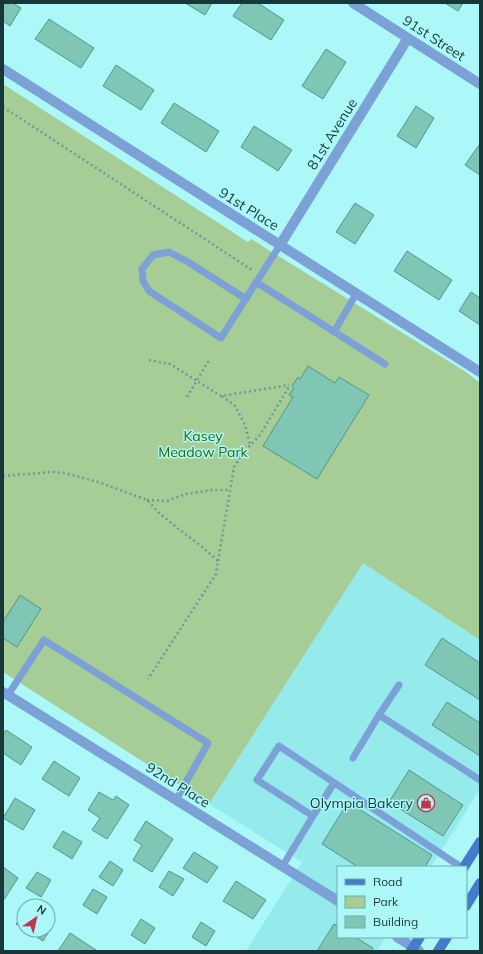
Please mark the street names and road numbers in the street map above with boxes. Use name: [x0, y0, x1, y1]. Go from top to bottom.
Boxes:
street label: 91st Street: [399, 11, 469, 65]
street label: 81st Avenue: [303, 95, 361, 173]
street label: 91st Place: [216, 183, 282, 235]
street label: 92nd Place: [143, 758, 213, 812]

